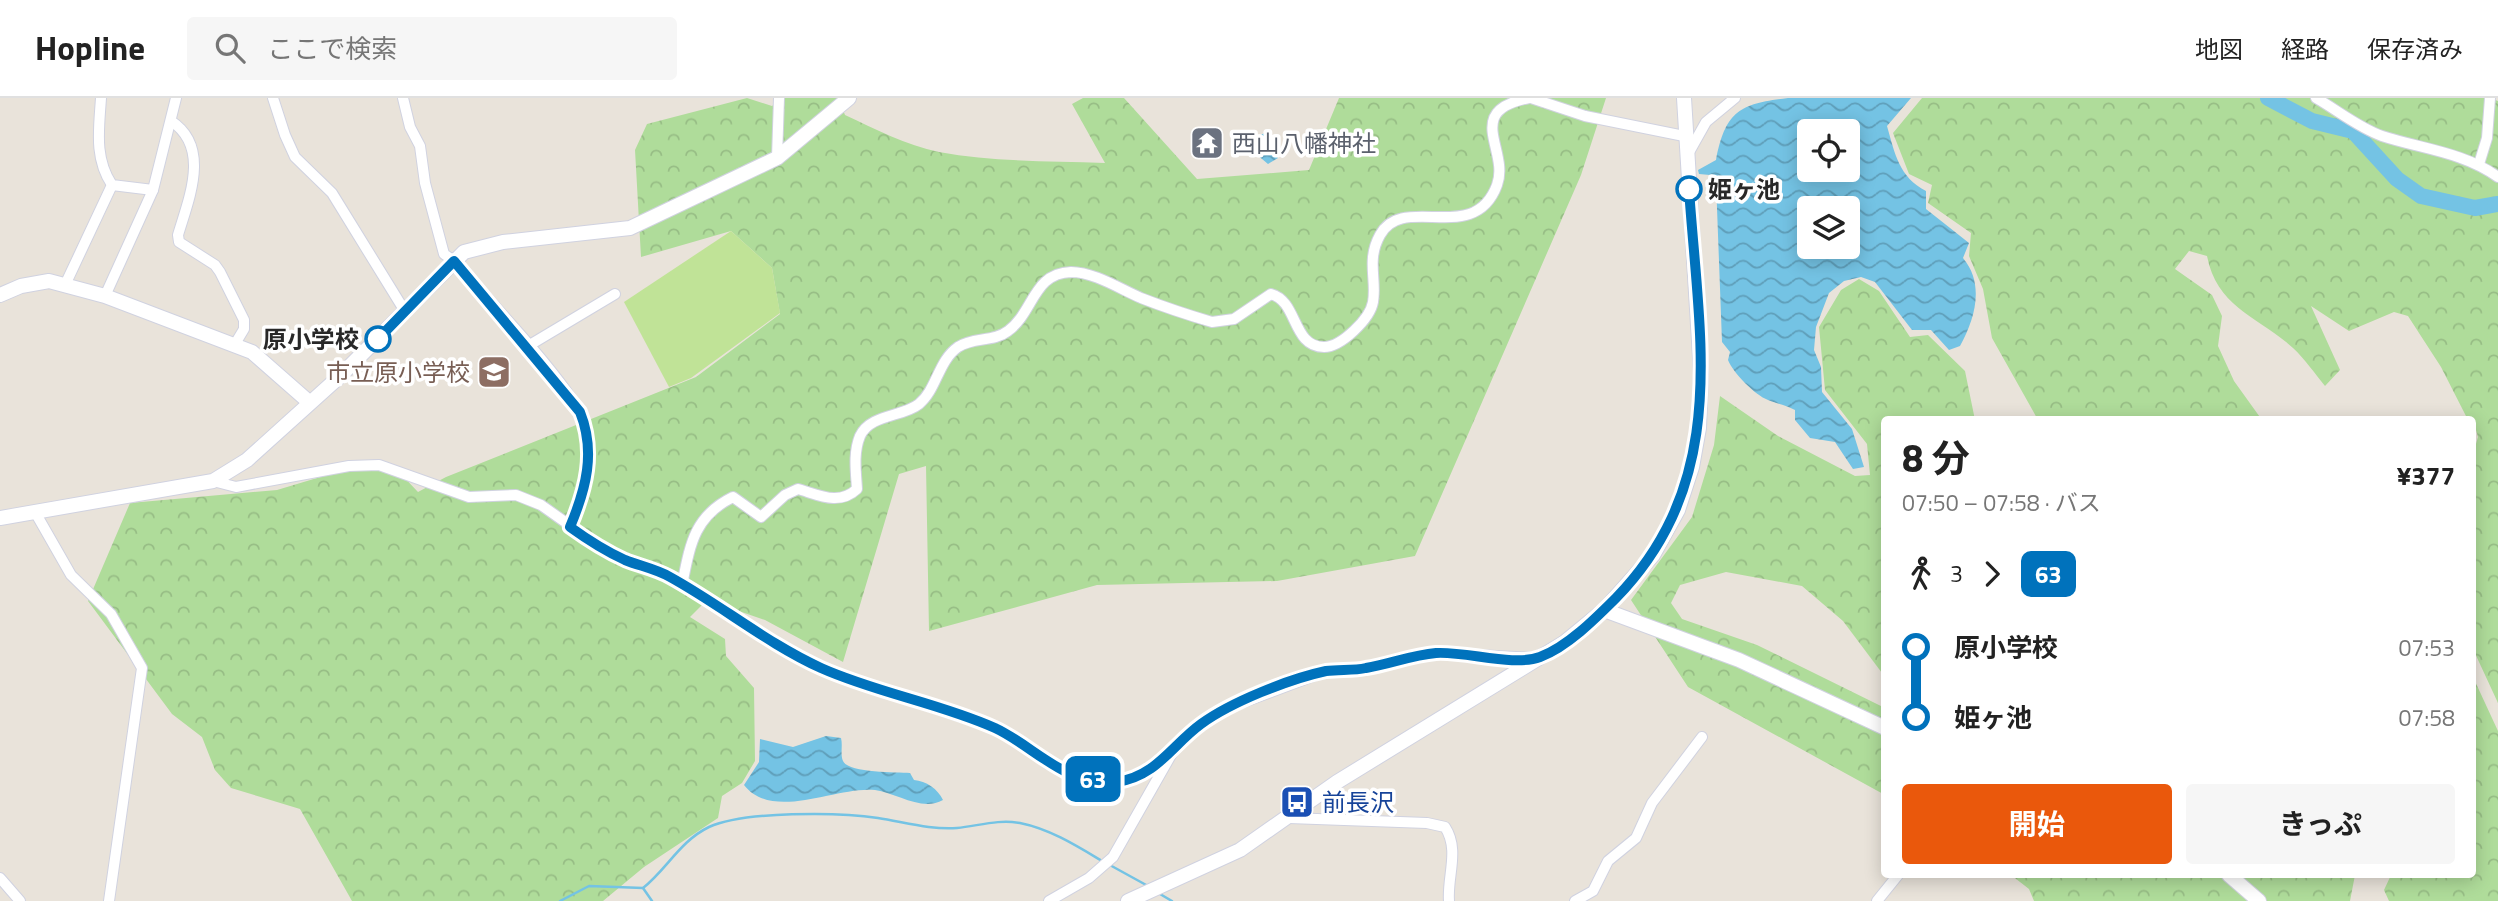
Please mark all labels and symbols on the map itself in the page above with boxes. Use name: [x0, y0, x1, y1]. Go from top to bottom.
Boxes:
temple icon: 西山八幡神社: [1188, 124, 1226, 162]
place label: 西山八幡神社: [1232, 125, 1376, 161]
place label: 姫ヶ池: [1708, 171, 1780, 207]
marker: 姫ヶ池: [1676, 176, 1702, 202]
place label: 原小学校: [263, 321, 359, 357]
marker: 原小学校: [365, 326, 391, 352]
school or university icon: 市立原小学校: [475, 353, 513, 391]
place label: 市立原小学校: [326, 354, 470, 390]
line badge: 63: [1062, 756, 1124, 802]
bus stop icon: 前長沢: [1278, 783, 1316, 821]
place label: 前長沢: [1322, 784, 1394, 820]

